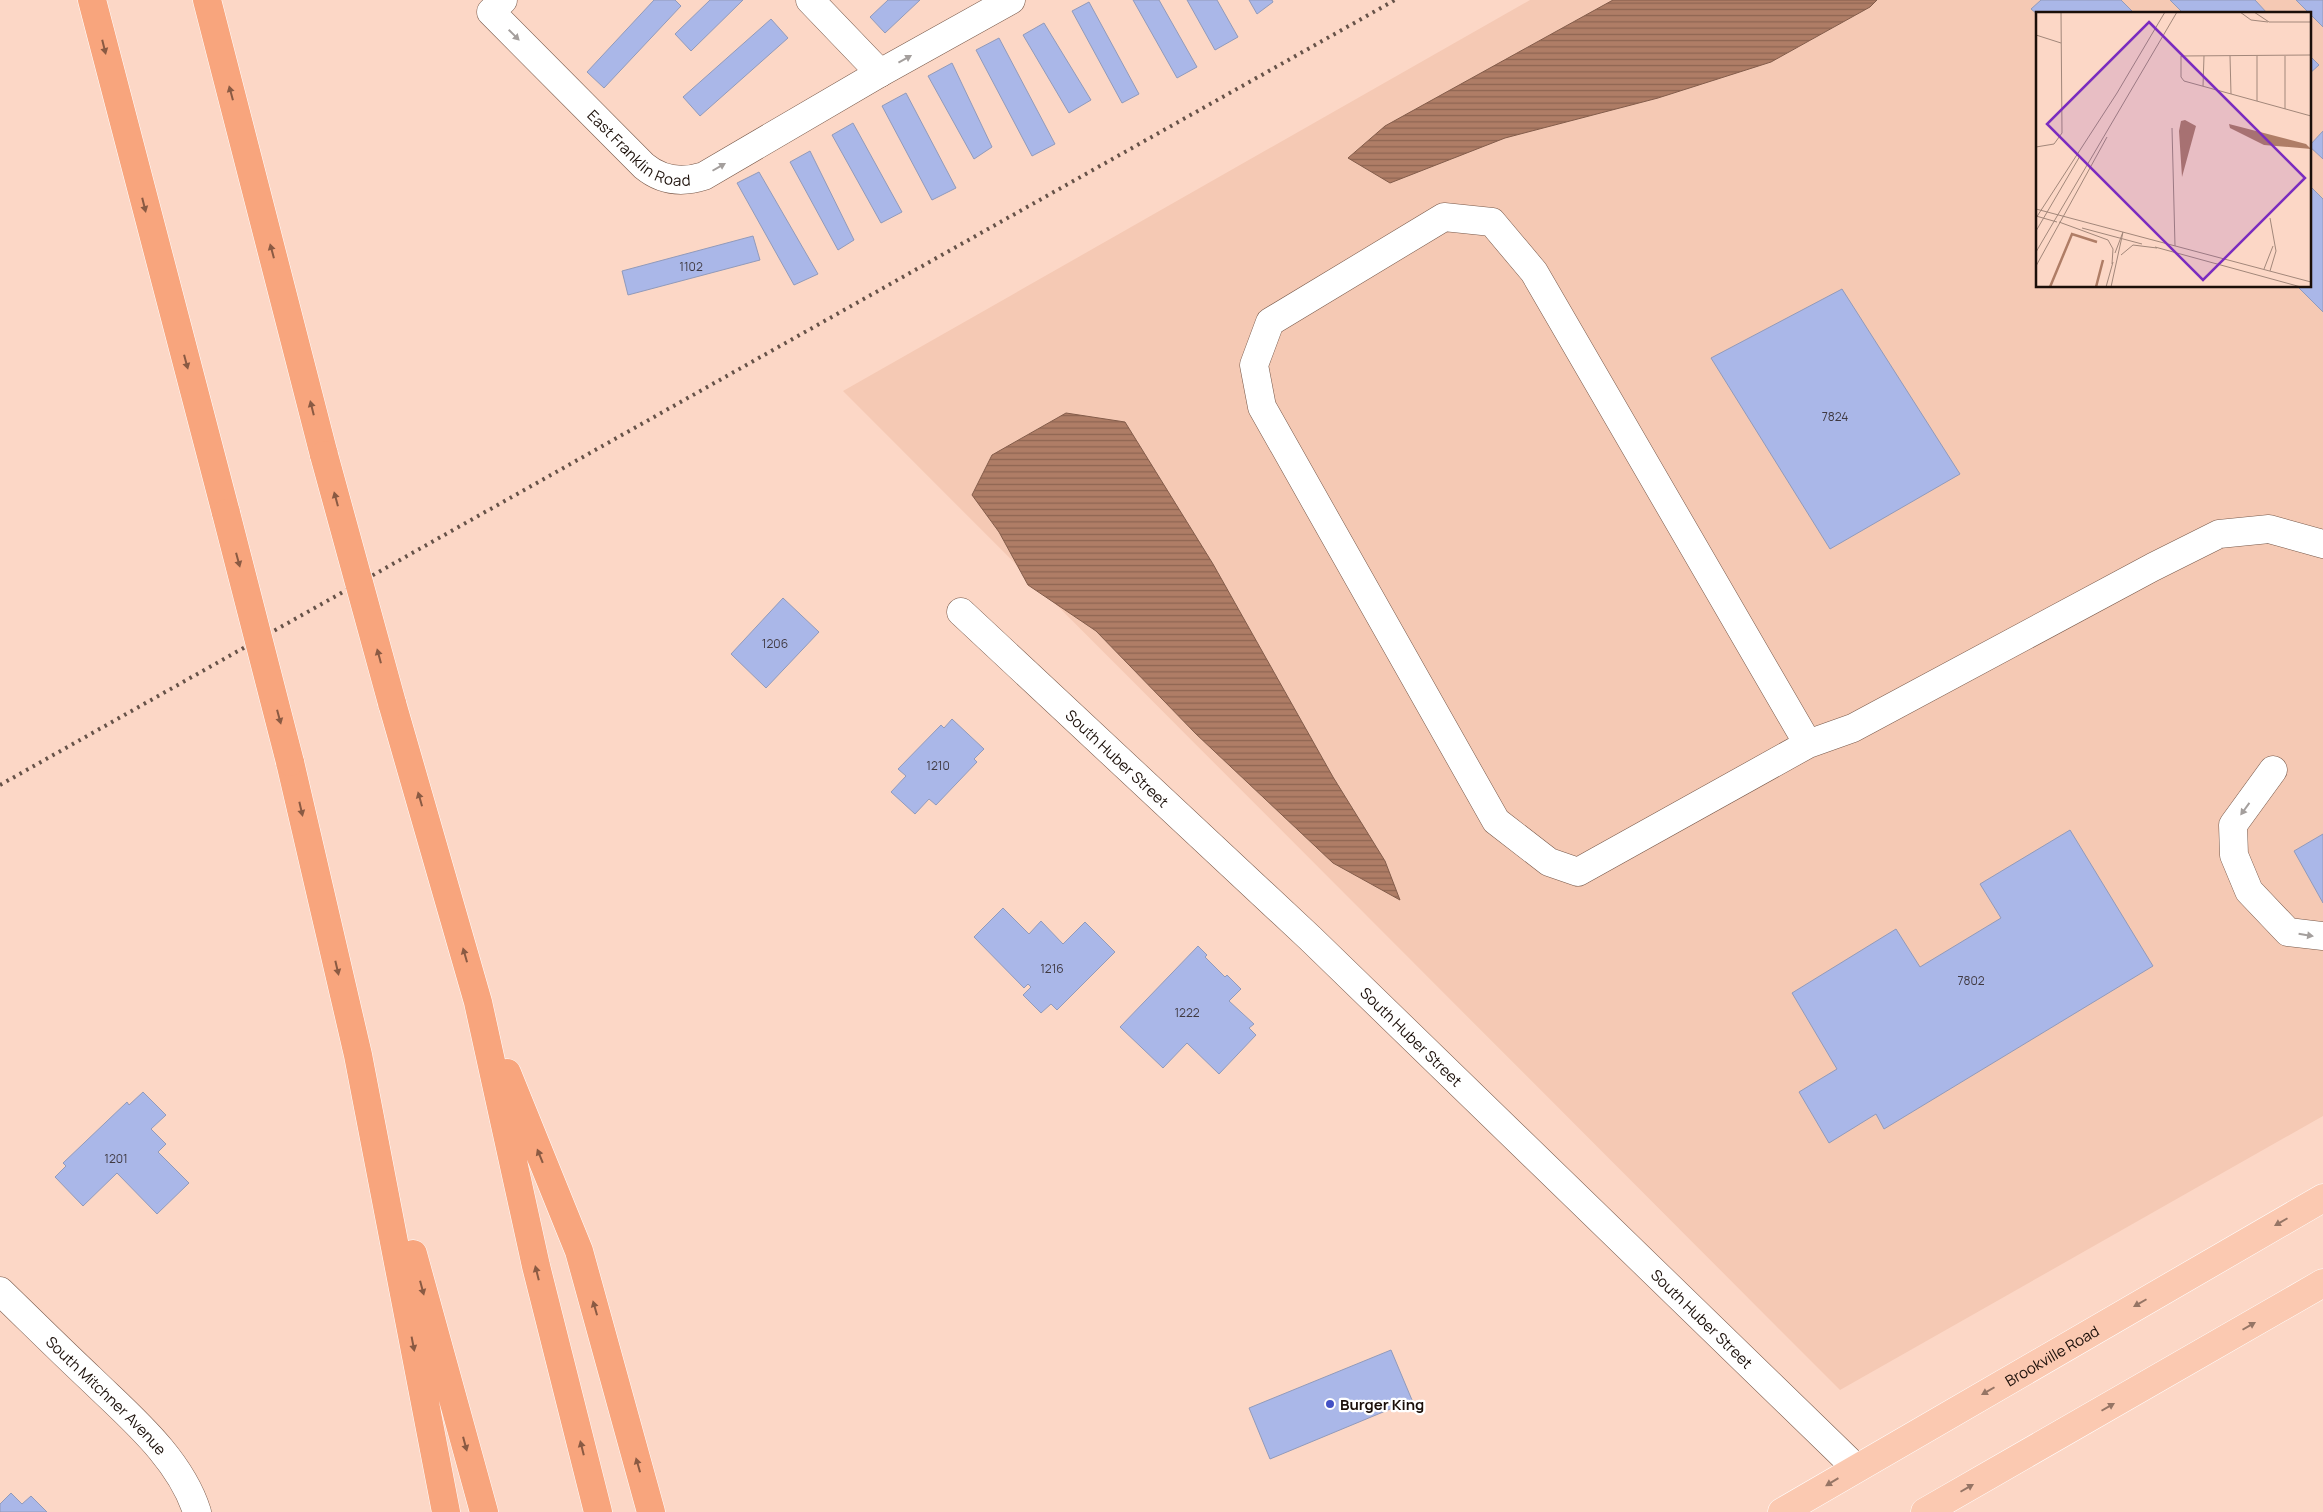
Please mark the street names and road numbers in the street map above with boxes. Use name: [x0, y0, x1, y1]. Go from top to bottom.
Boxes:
street label: East Franklin Road: [583, 105, 691, 190]
street label: South Huber Street: [1061, 705, 1174, 812]
street label: South Huber Street: [1356, 982, 1467, 1091]
street label: South Huber Street: [1647, 1264, 1758, 1373]
street label: Brookville Road: [2001, 1320, 2103, 1391]
street label: South Mitchner Avenue: [42, 1331, 172, 1459]

